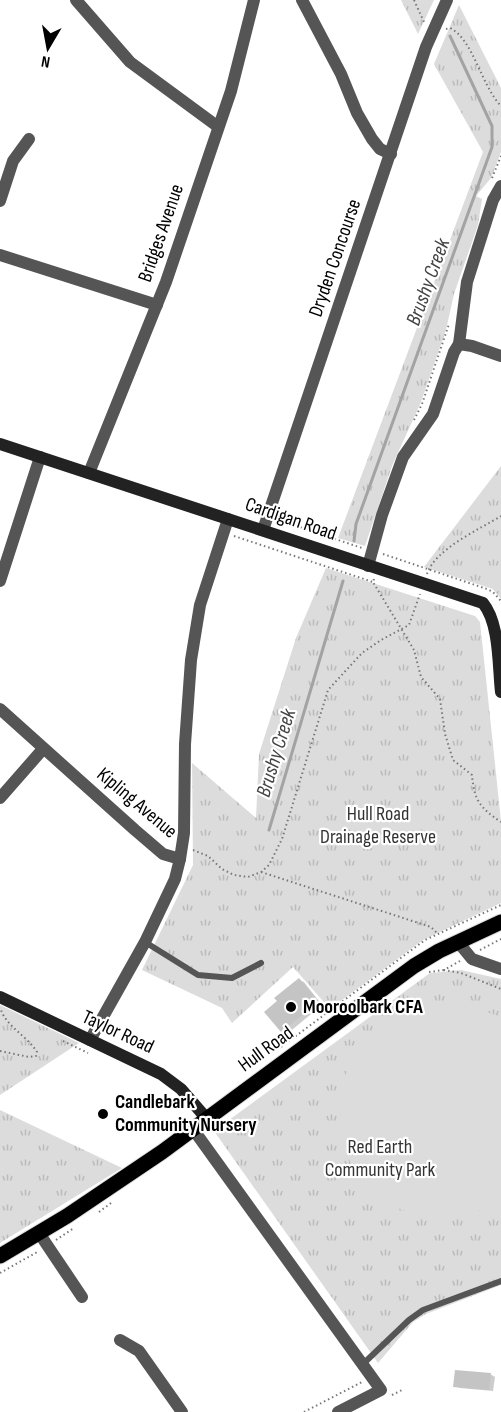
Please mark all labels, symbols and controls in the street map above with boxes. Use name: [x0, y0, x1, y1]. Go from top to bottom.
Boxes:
north arrow: [18, 18, 78, 78]
text: N: [40, 51, 52, 71]
street label: Bridges Avenue: [133, 181, 189, 285]
street label: Dryden Concourse: [304, 196, 366, 320]
water label: Brushy Creek: [401, 234, 456, 329]
street label: Cardigan Road: [242, 492, 340, 546]
water label: Brushy Creek: [251, 705, 302, 800]
street label: Kipling Avenue: [92, 762, 182, 844]
park label: Hull Road Drainage Reserve: [320, 802, 436, 849]
place label: Mooroolbark CFA: [303, 995, 423, 1019]
marker: Mooroolbark CFA: [284, 1000, 298, 1014]
street label: Taylor Road: [78, 1005, 158, 1059]
street label: Hull Road: [234, 1021, 298, 1077]
place label: Candlebark Community Nursery: [115, 1090, 257, 1137]
marker: Candlebark Community Nursery: [96, 1107, 110, 1121]
park label: Red Earth Community Park: [325, 1135, 436, 1182]

